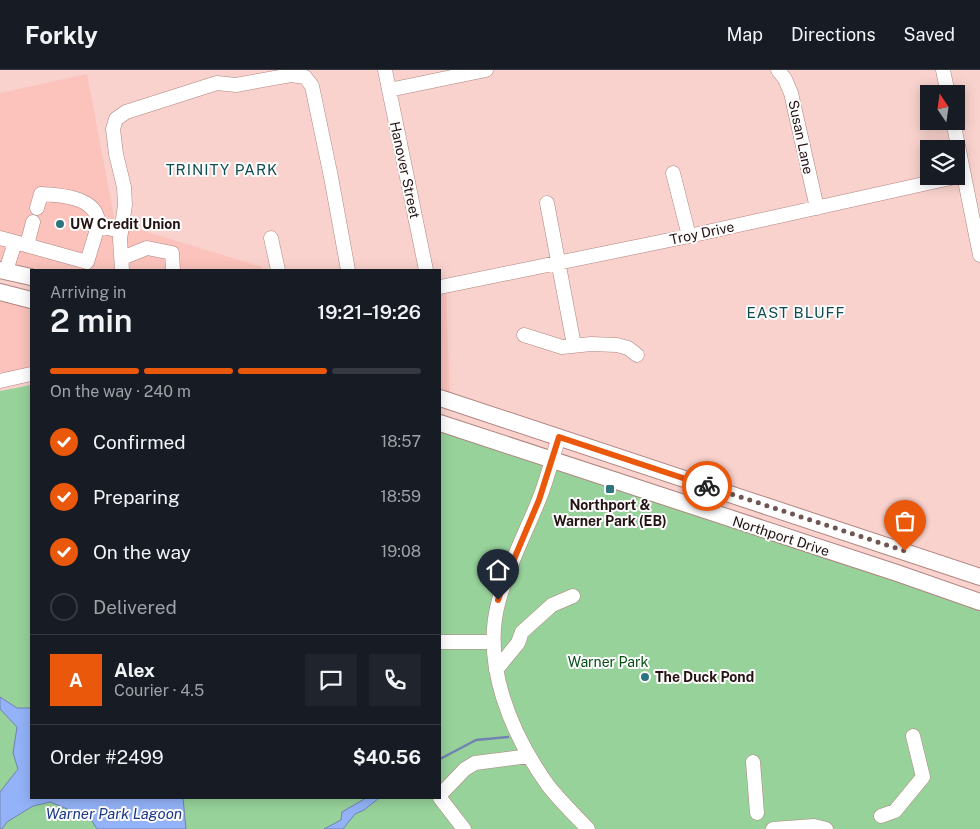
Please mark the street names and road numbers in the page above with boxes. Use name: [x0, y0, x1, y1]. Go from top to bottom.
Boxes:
street label: Susan Lane: [785, 98, 817, 176]
street label: Hanover Street: [387, 120, 423, 220]
street label: Troy Drive: [668, 218, 736, 248]
street label: Northport Drive: [730, 513, 832, 559]

